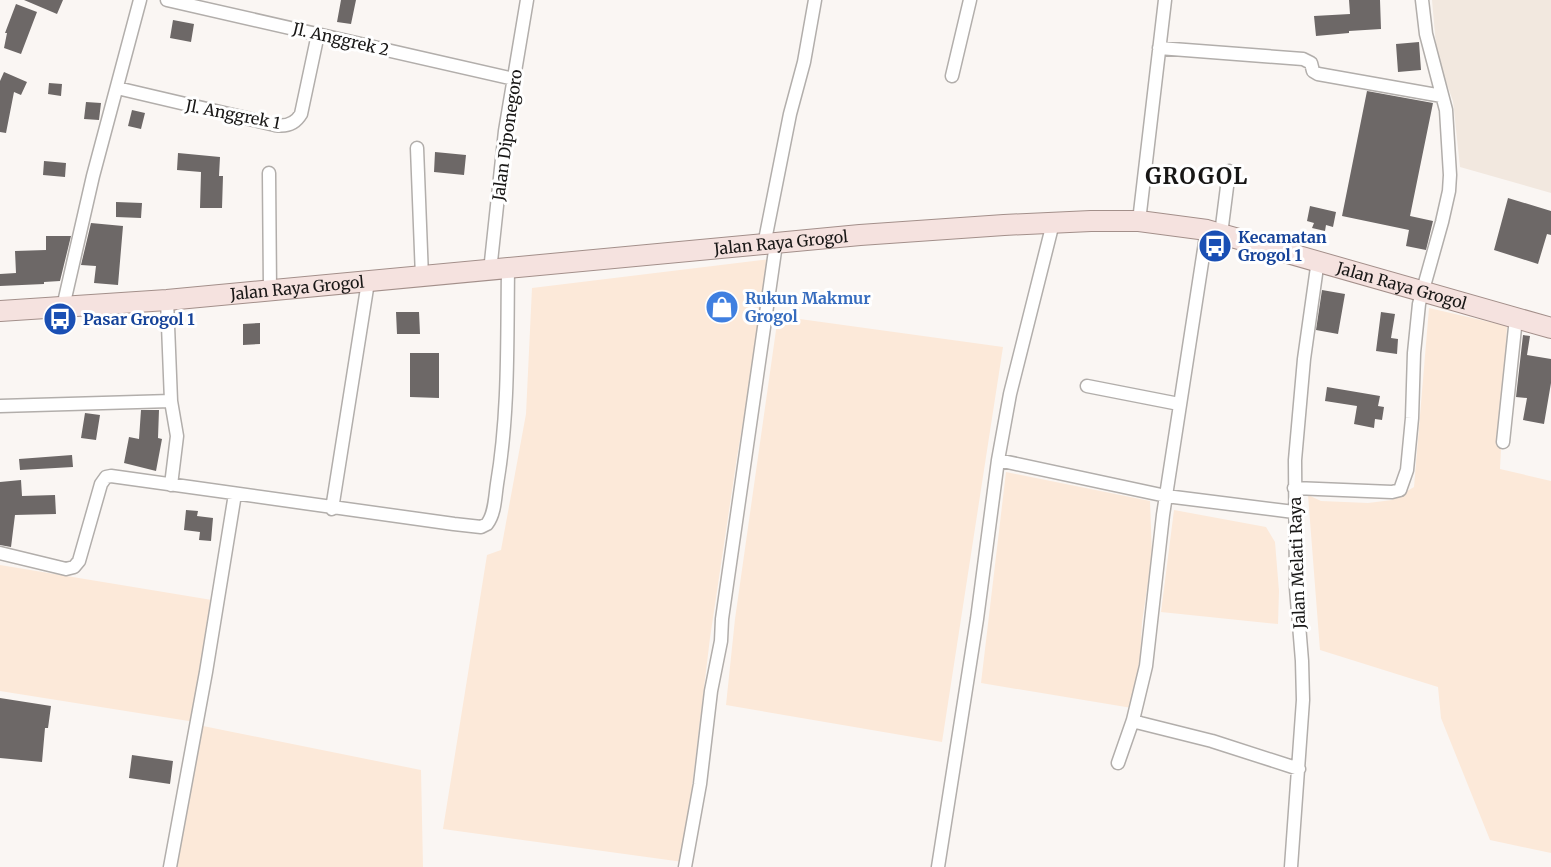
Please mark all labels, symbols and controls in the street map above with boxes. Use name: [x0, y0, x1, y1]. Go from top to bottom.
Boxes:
street label: Jl. Anggrek 2: [290, 18, 391, 60]
street label: Jalan Diponegoro: [488, 68, 526, 203]
street label: Jl. Anggrek 1: [183, 95, 282, 133]
district label: GROGOL: [1145, 162, 1249, 190]
street label: Jalan Raya Grogol: [712, 226, 849, 259]
place label: Kecamatan Grogol 1: [1238, 227, 1327, 265]
bus stop icon: Kecamatan Grogol 1: [1197, 228, 1233, 264]
street label: Jalan Raya Grogol: [1333, 257, 1469, 314]
street label: Jalan Raya Grogol: [228, 272, 365, 304]
place label: Rukun Makmur Grogol: [745, 288, 871, 326]
shop icon: Rukun Makmur Grogol: [704, 289, 740, 325]
bus stop icon: Pasar Grogol 1: [42, 301, 78, 337]
place label: Pasar Grogol 1: [83, 309, 195, 329]
street label: Jalan Melati Raya: [1285, 496, 1309, 630]

